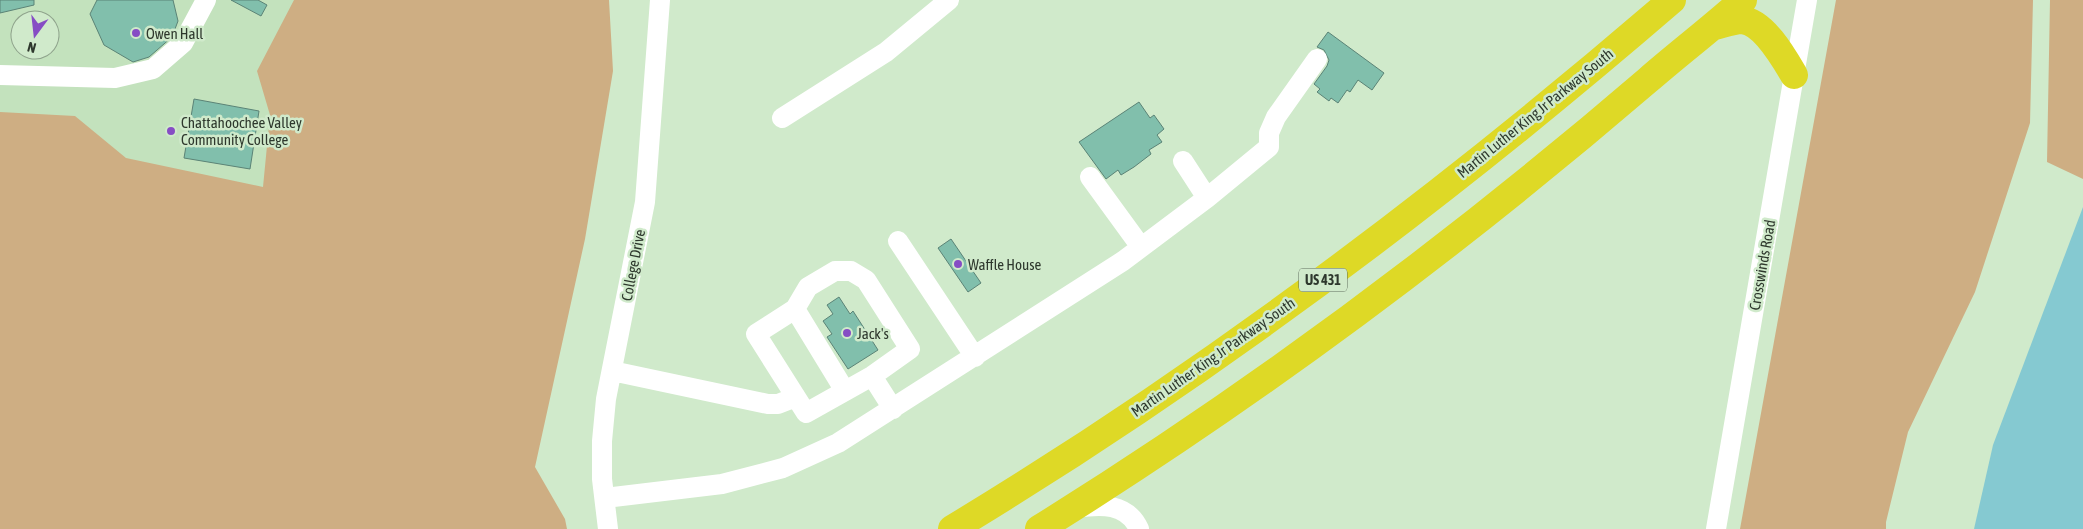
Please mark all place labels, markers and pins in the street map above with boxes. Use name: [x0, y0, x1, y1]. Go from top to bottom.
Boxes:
place label: Owen Hall: [146, 25, 203, 42]
marker: Owen Hall: [130, 27, 142, 39]
place label: Chattahoochee Valley Community College: [181, 114, 302, 148]
marker: Chattahoochee Valley Community College: [165, 125, 177, 137]
place label: Waffle House: [968, 256, 1042, 273]
marker: Waffle House: [952, 258, 964, 270]
place label: Jack's: [857, 325, 889, 342]
marker: Jack's: [841, 327, 853, 339]

